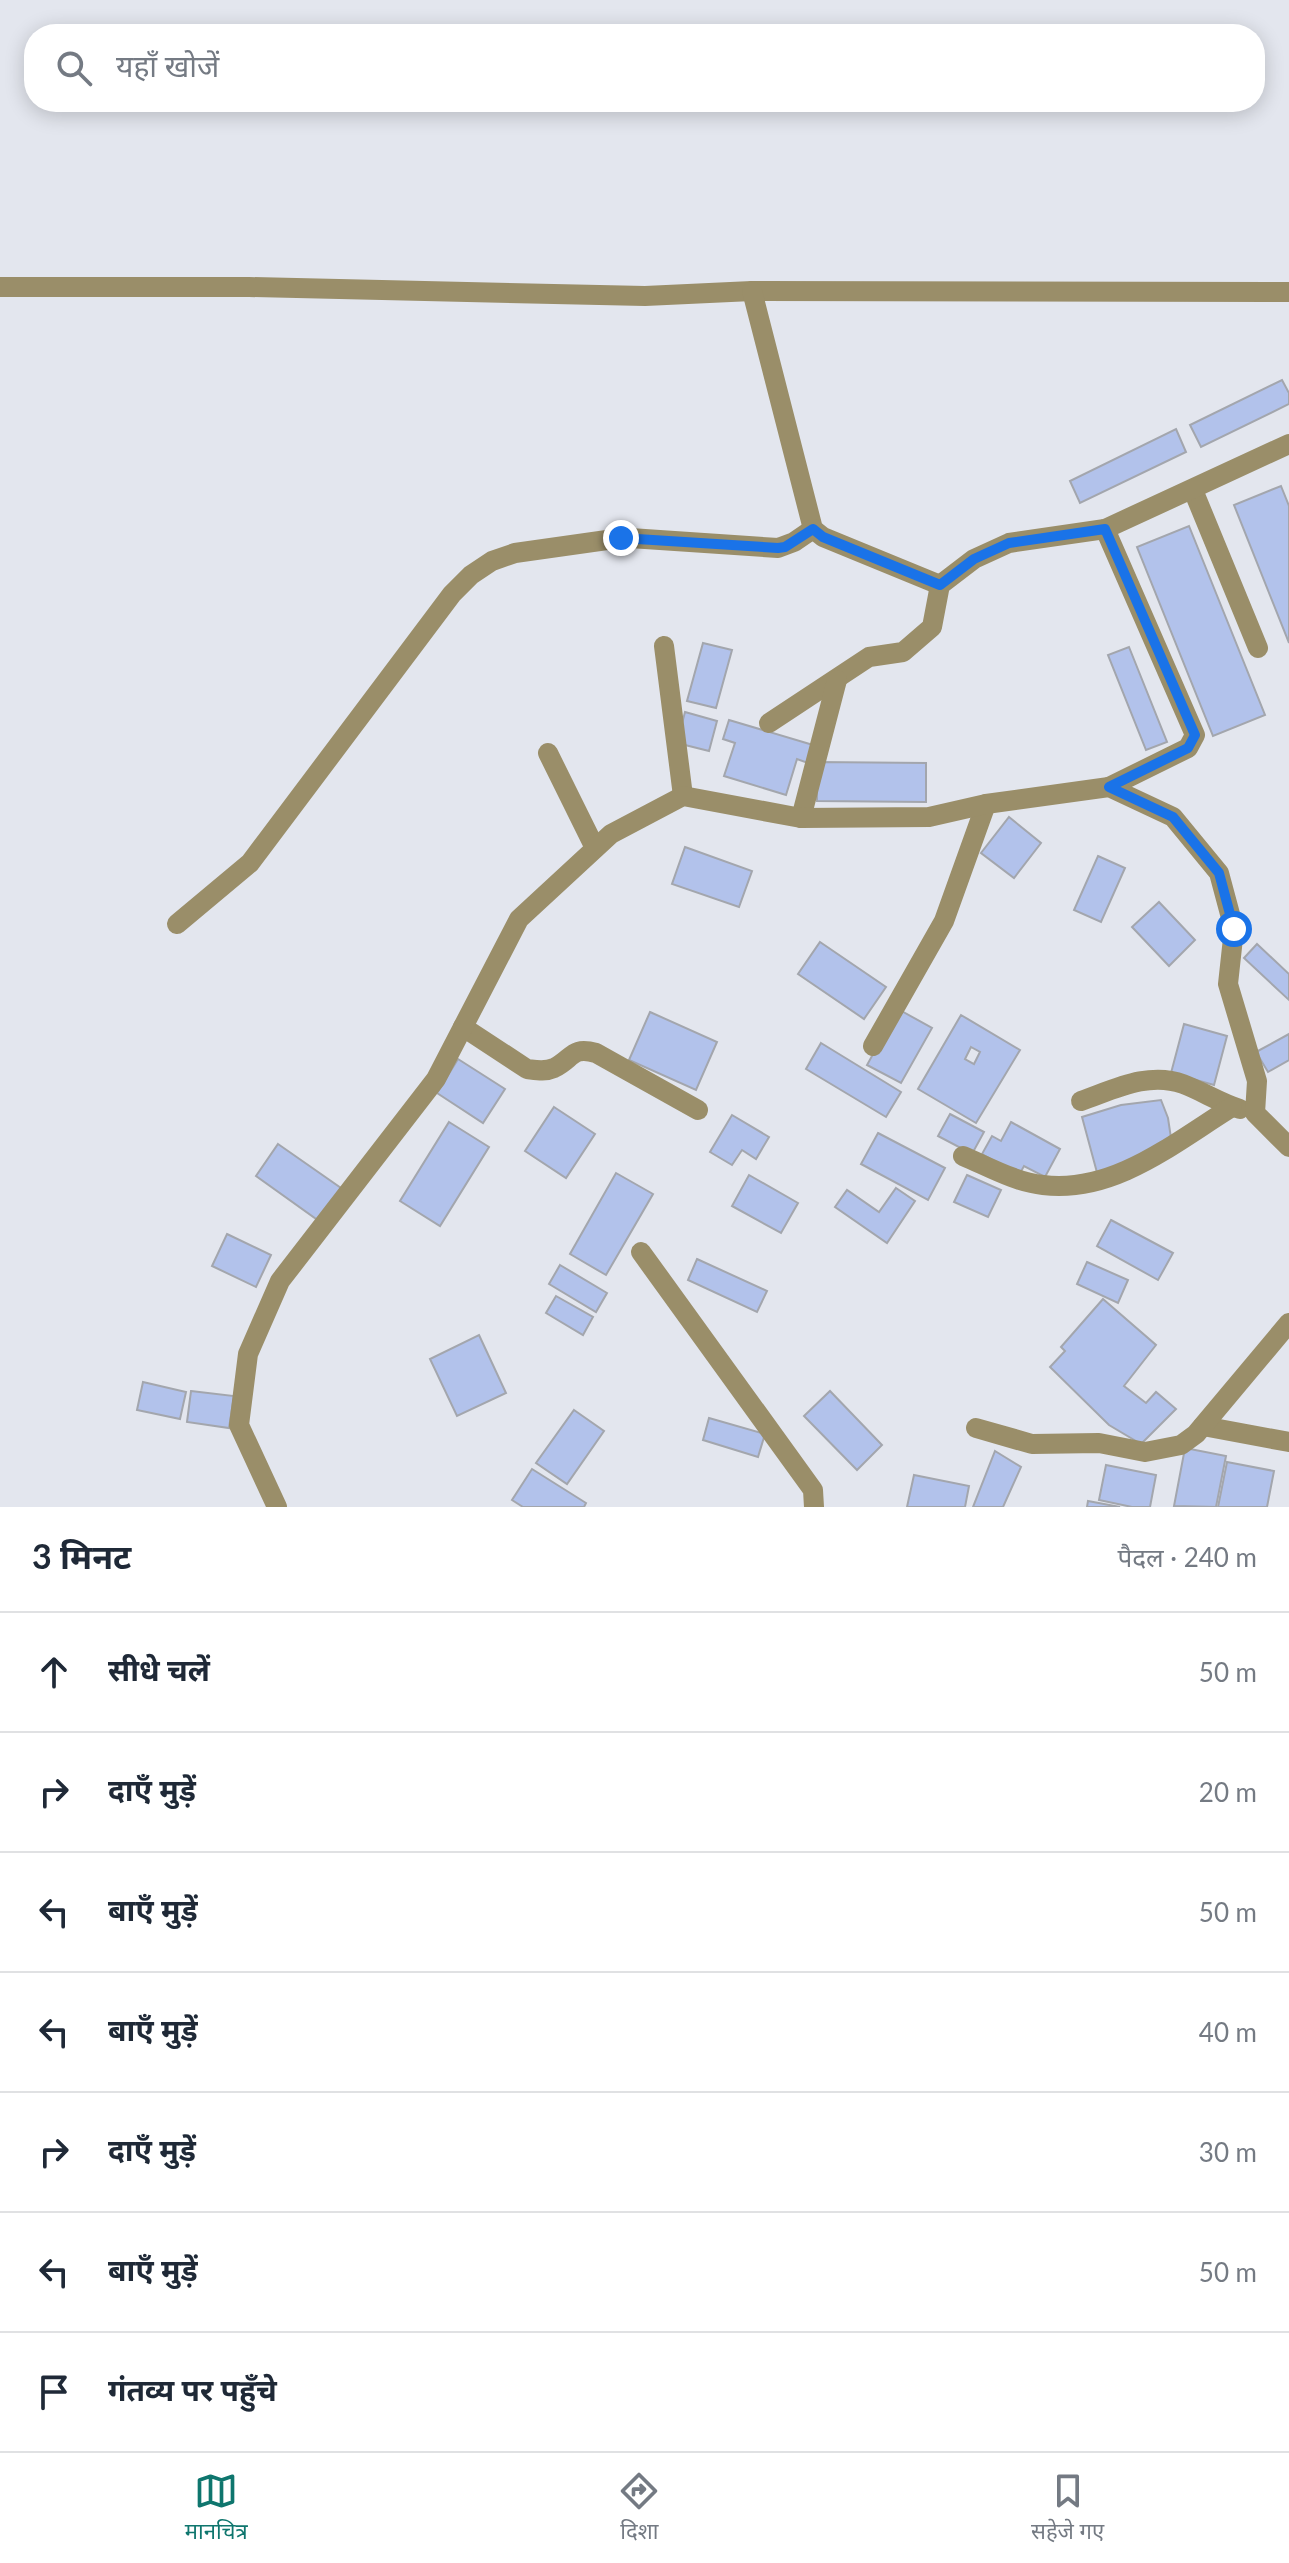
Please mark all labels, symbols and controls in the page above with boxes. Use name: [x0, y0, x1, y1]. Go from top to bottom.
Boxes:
search box: [24, 24, 1265, 112]
icon: search: [52, 46, 96, 90]
text: यहाँ खोजें: [116, 47, 219, 83]
route end: [603, 520, 639, 556]
route start: [1216, 911, 1252, 947]
text: 3 मिनट: [32, 1535, 131, 1576]
text: पैदल · 240 m: [1117, 1541, 1257, 1573]
icon: ahead: [32, 1650, 76, 1694]
text: सीधे चलें: [108, 1651, 210, 1687]
text: 50 m: [1199, 1656, 1257, 1688]
icon: right: [32, 1770, 76, 1814]
text: दाएँ मुड़ें: [108, 1771, 196, 1807]
text: 20 m: [1199, 1776, 1257, 1808]
icon: left: [32, 1890, 76, 1934]
text: बाएँ मुड़ें: [108, 1891, 198, 1927]
text: 50 m: [1199, 1896, 1257, 1928]
icon: left: [32, 2010, 76, 2054]
text: बाएँ मुड़ें: [108, 2011, 198, 2047]
text: 40 m: [1199, 2016, 1257, 2048]
icon: right: [32, 2130, 76, 2174]
text: दाएँ मुड़ें: [108, 2131, 196, 2167]
text: 30 m: [1199, 2136, 1257, 2168]
icon: left: [32, 2250, 76, 2294]
text: बाएँ मुड़ें: [108, 2251, 198, 2287]
text: 50 m: [1199, 2256, 1257, 2288]
icon: arrive: [32, 2370, 76, 2414]
text: गंतव्य पर पहुँचे: [108, 2371, 277, 2407]
tab: मानचित्र: [185, 2469, 248, 2548]
tab: दिशा: [617, 2469, 661, 2548]
tab: सहेजे गए: [1031, 2469, 1104, 2548]

